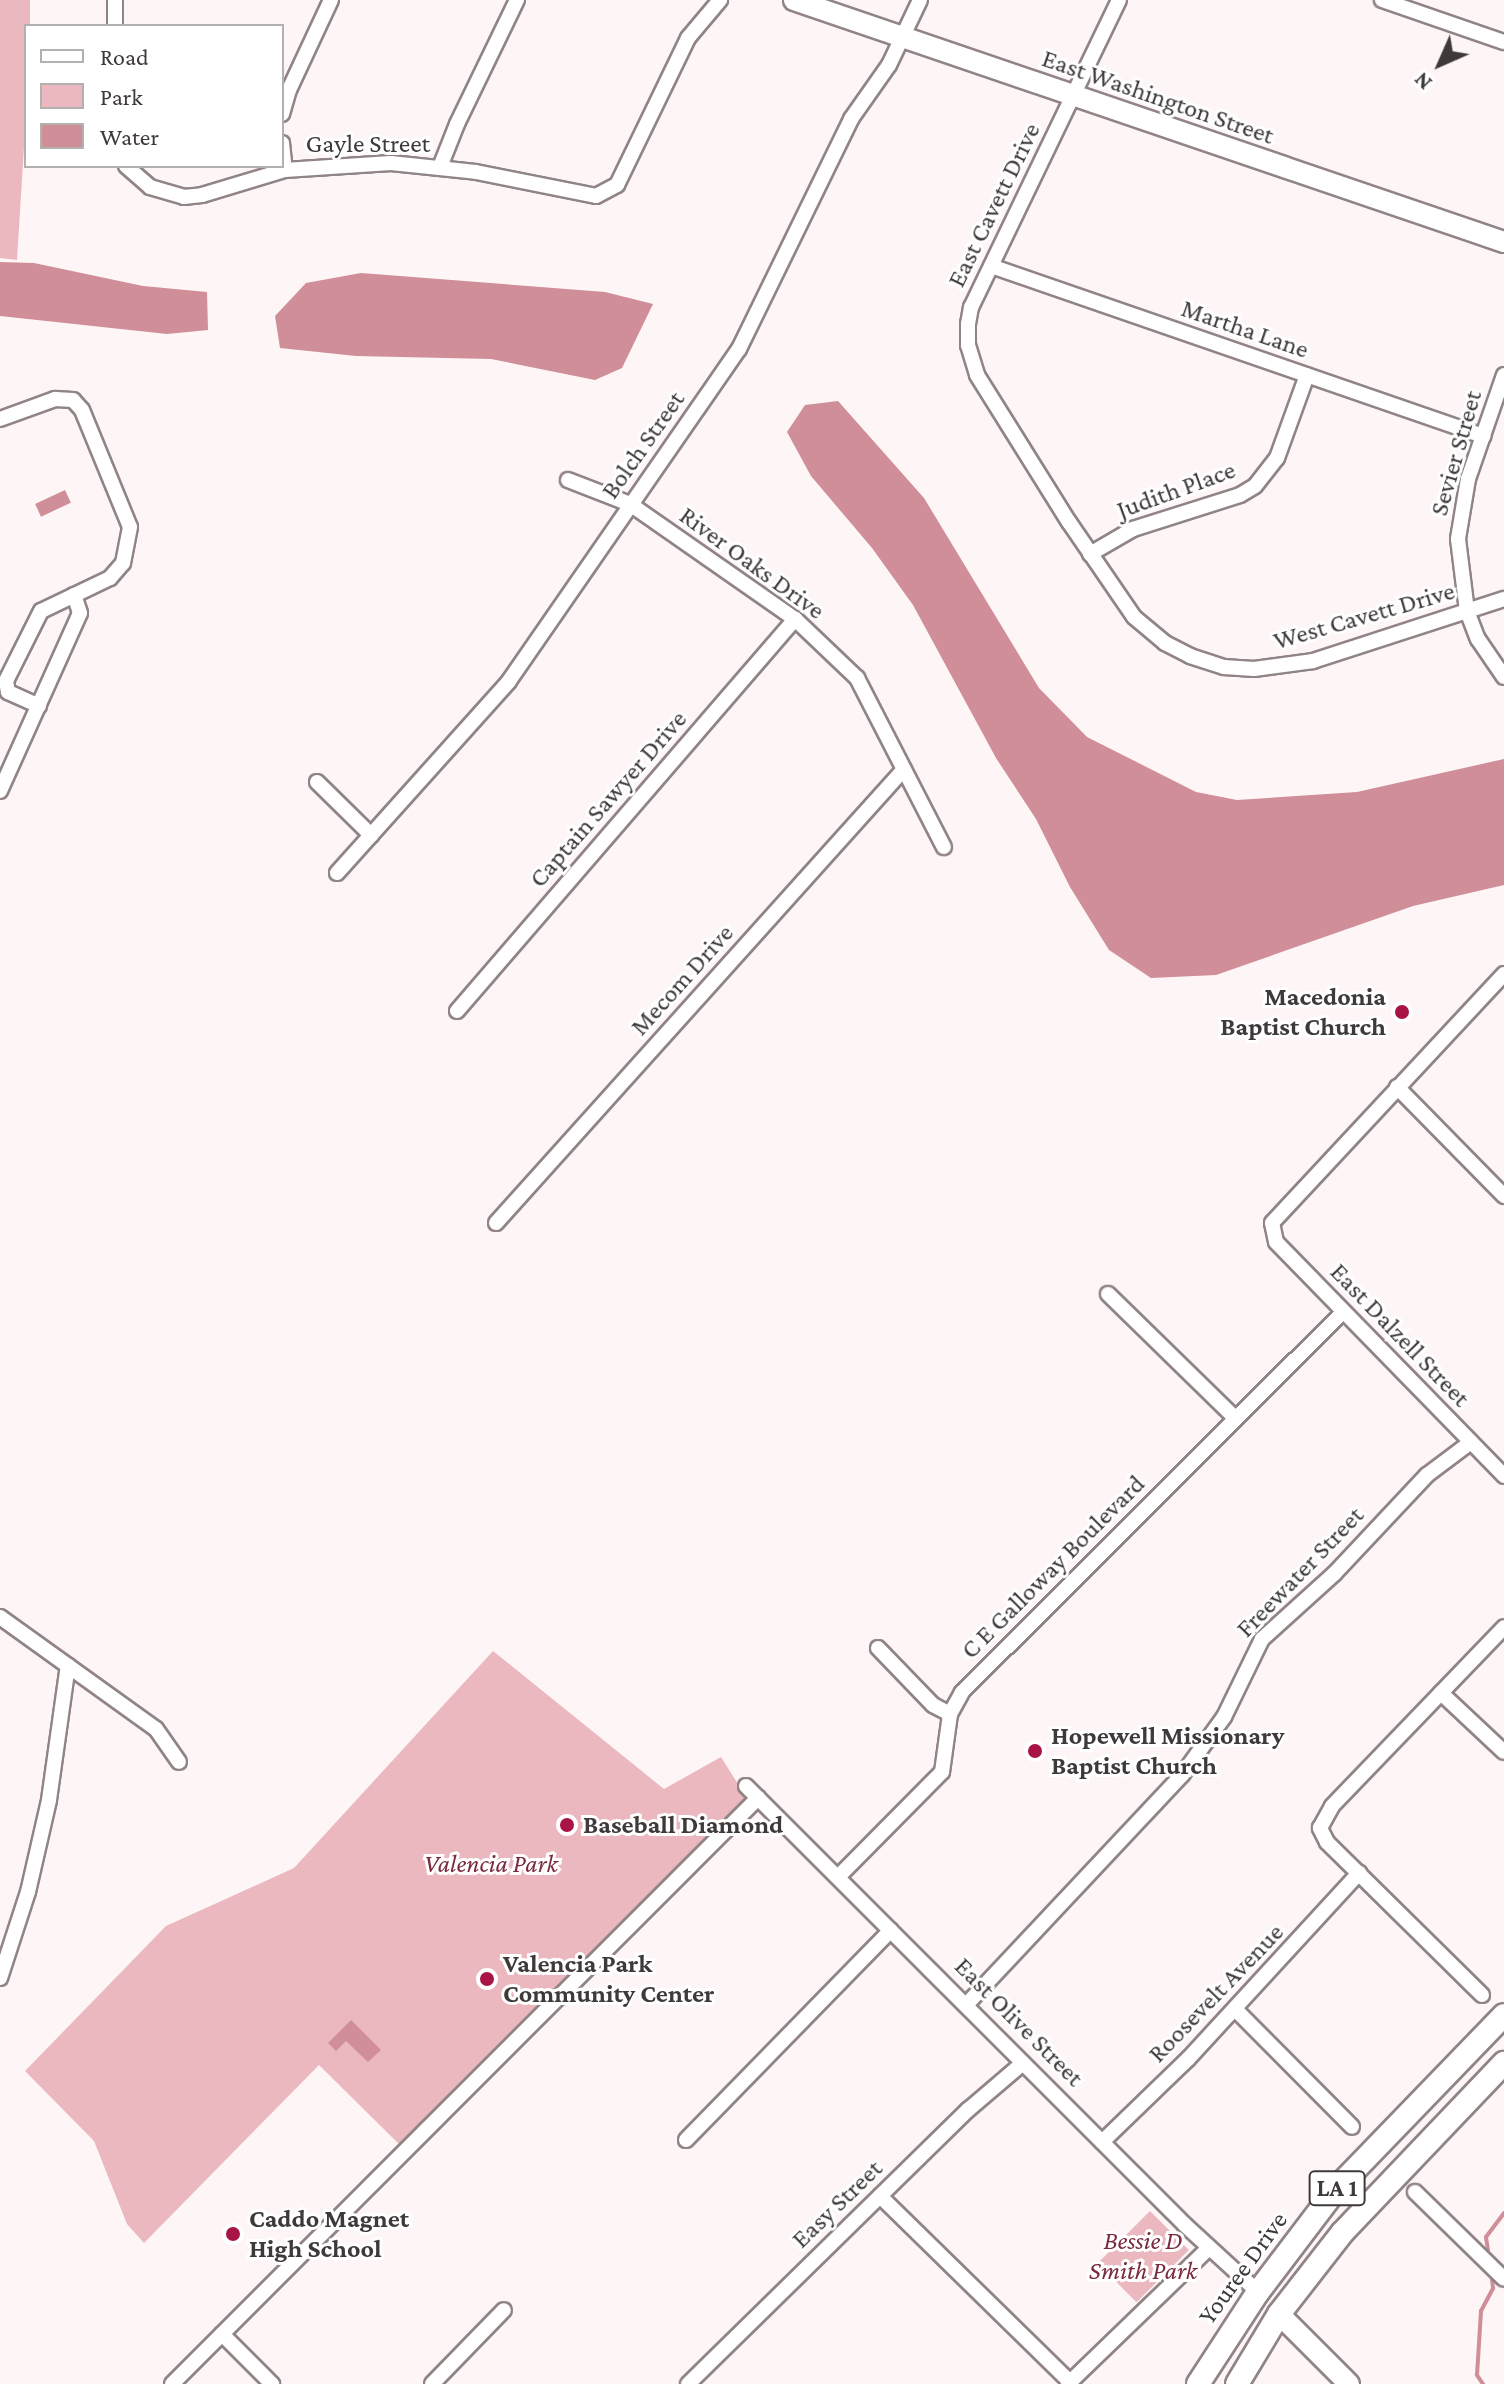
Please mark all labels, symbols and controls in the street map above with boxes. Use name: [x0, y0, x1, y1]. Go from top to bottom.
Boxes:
legend: [24, 24, 284, 168]
north arrow: [1400, 24, 1480, 104]
text: Road: [100, 43, 149, 70]
street label: East Washington Street: [1038, 43, 1278, 151]
text: N: [1409, 67, 1437, 95]
text: Park: [100, 83, 143, 110]
street label: East Cavett Drive: [941, 118, 1047, 292]
text: Water: [100, 123, 159, 150]
street label: Gayle Street: [306, 128, 430, 160]
street label: Martha Lane: [1177, 293, 1313, 365]
street label: Bolch Street: [595, 385, 691, 505]
street label: Sevier Street: [1423, 387, 1489, 519]
street label: Judith Place: [1113, 454, 1239, 526]
street label: River Oaks Drive: [673, 500, 831, 626]
street label: West Cavett Drive: [1270, 575, 1458, 657]
street label: Captain Sawyer Drive: [523, 704, 693, 894]
street label: Mecom Drive: [624, 918, 740, 1042]
place label: Macedonia Baptist Church: [1220, 981, 1386, 1042]
marker: Macedonia Baptist Church: [1393, 1003, 1411, 1021]
street label: East Dalzell Street: [1324, 1257, 1476, 1413]
street label: C E Galloway Boulevard: [955, 1469, 1151, 1665]
street label: Freewater Street: [1230, 1500, 1370, 1644]
place label: Hopewell Missionary Baptist Church: [1051, 1720, 1284, 1782]
marker: Hopewell Missionary Baptist Church: [1026, 1742, 1044, 1760]
place label: Baseball Diamond: [583, 1809, 783, 1841]
marker: Baseball Diamond: [558, 1816, 576, 1834]
park label: Valencia Park: [424, 1848, 558, 1880]
street label: Roosevelt Avenue: [1142, 1917, 1290, 2069]
place label: Valencia Park Community Center: [503, 1948, 714, 2010]
street label: East Olive Street: [948, 1951, 1090, 2093]
marker: Valencia Park Community Center: [478, 1970, 496, 1988]
street label: Easy Street: [785, 2153, 889, 2255]
road number: LA 1: [1307, 2168, 1367, 2208]
place label: Caddo Magnet High School: [249, 2203, 409, 2264]
street label: Youree Drive: [1192, 2206, 1294, 2330]
marker: Caddo Magnet High School: [224, 2225, 242, 2243]
park label: Bessie D Smith Park: [1089, 2225, 1197, 2286]

